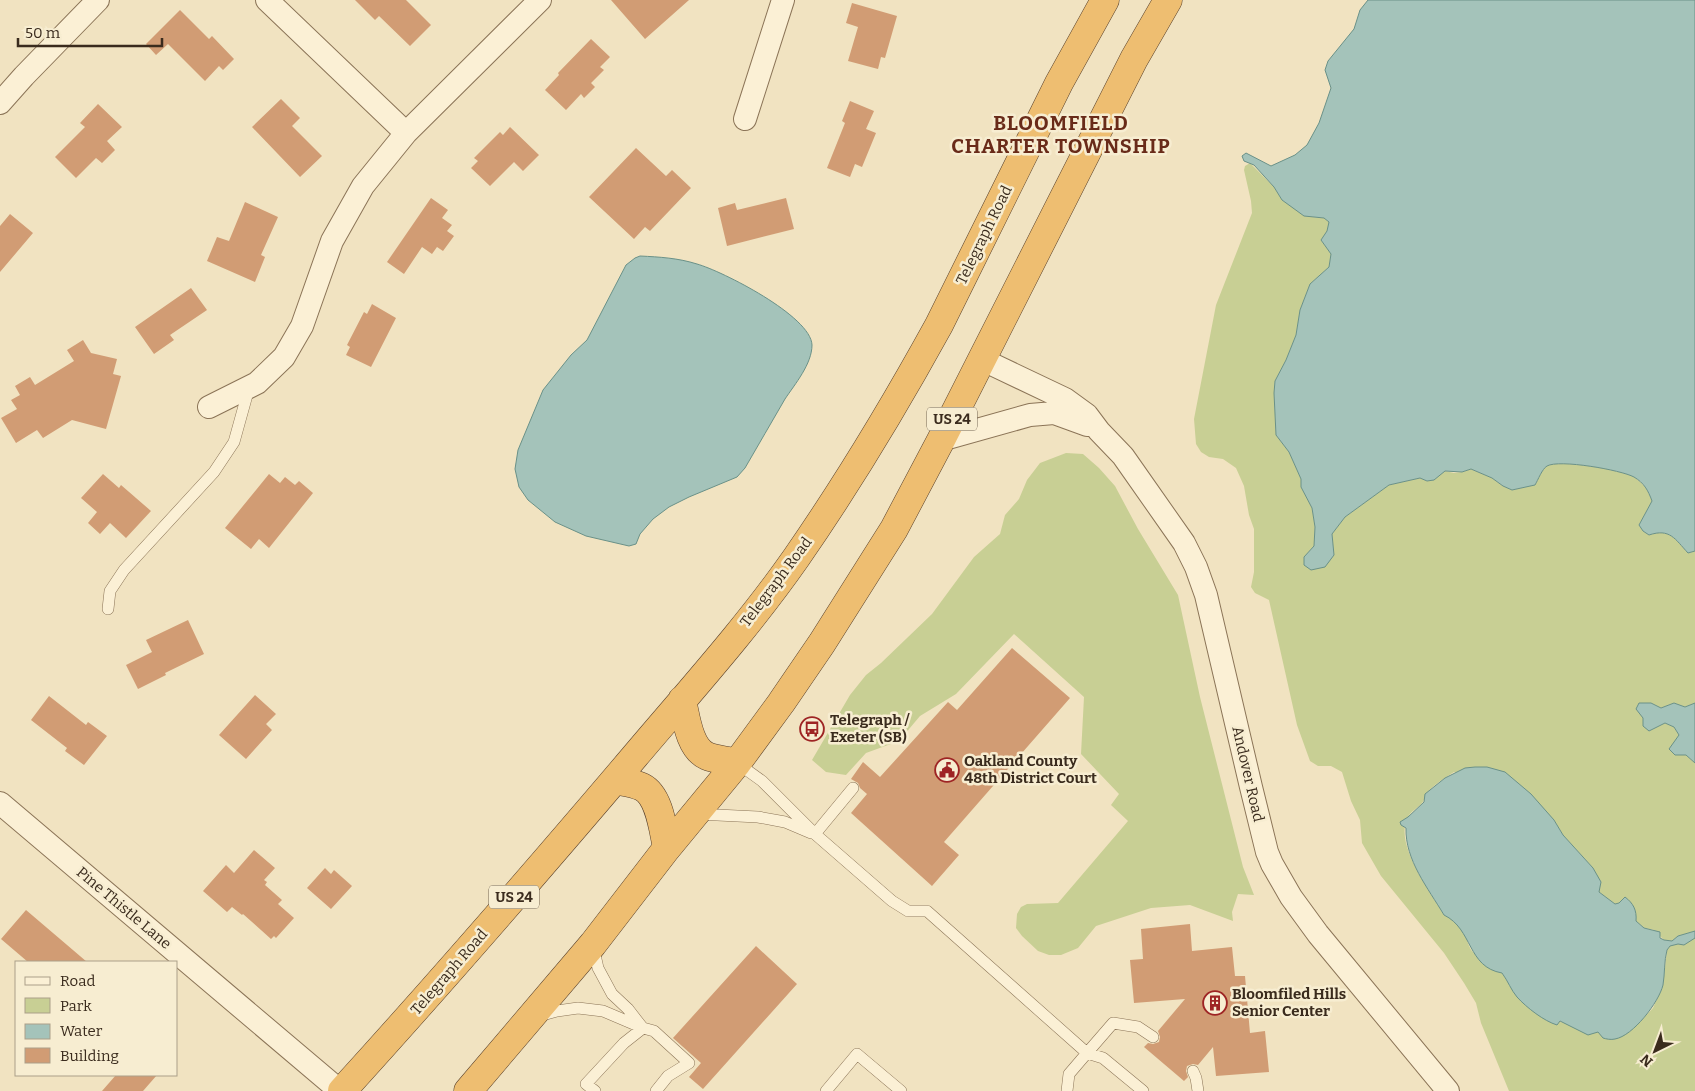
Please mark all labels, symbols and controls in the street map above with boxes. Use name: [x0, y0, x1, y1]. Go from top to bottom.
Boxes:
scale bar: [18, 15, 161, 47]
text: 50 m: [25, 24, 61, 42]
district label: BLOOMFIELD CHARTER TOWNSHIP: [951, 111, 1171, 158]
street label: Telegraph Road: [952, 182, 1016, 287]
road number: US 24: [927, 408, 977, 430]
street label: Telegraph Road: [736, 533, 816, 630]
place label: Telegraph / Exeter (SB): [830, 711, 911, 746]
bus stop icon: Telegraph / Exeter (SB): [799, 716, 825, 742]
street label: Andover Road: [1228, 724, 1268, 824]
place label: Oakland County 48th District Court: [964, 752, 1097, 787]
public building icon: Oakland County 48th District Court: [934, 757, 960, 783]
street label: Pine Thistle Lane: [73, 863, 175, 953]
road number: US 24: [489, 886, 539, 909]
street label: Telegraph Road: [407, 925, 491, 1019]
legend: [15, 961, 178, 1076]
text: Road: [60, 972, 95, 990]
place label: Bloomfiled Hills Senior Center: [1232, 985, 1346, 1020]
building icon: Bloomfiled Hills Senior Center: [1202, 990, 1228, 1016]
text: Park: [60, 997, 92, 1015]
text: Water: [60, 1022, 103, 1040]
north arrow: [1630, 1026, 1680, 1076]
text: Building: [60, 1047, 119, 1065]
text: N: [1637, 1050, 1656, 1070]

